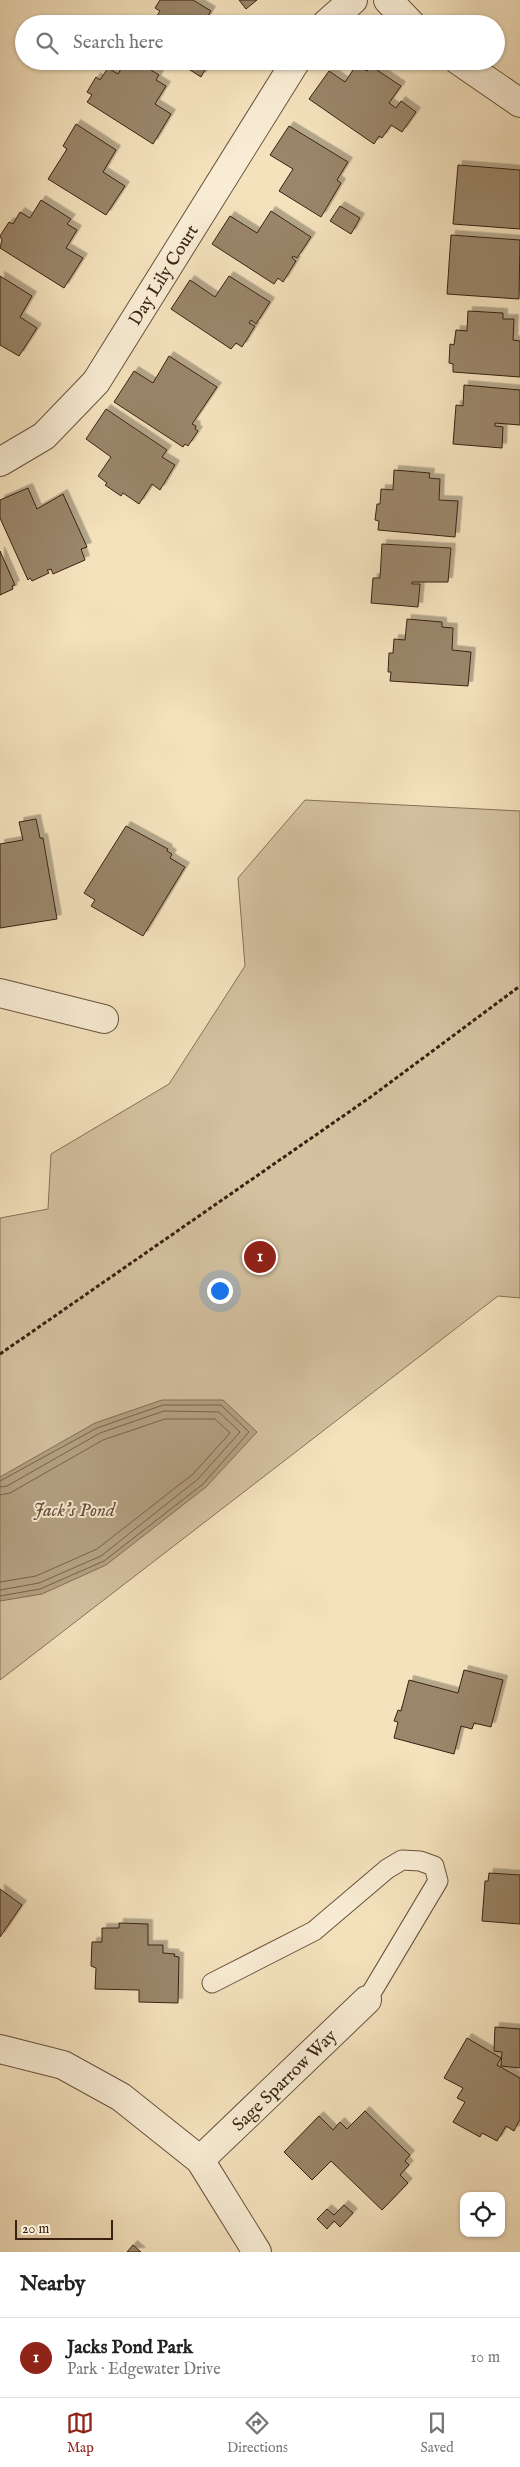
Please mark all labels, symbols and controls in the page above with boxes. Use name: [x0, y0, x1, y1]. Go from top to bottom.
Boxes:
search box: [15, 15, 505, 70]
icon: search: [33, 29, 61, 57]
text: Search here: [73, 31, 164, 55]
street label: Day Lily Court: [124, 221, 204, 330]
pin: 1: [244, 1238, 276, 1276]
your location: [207, 1278, 233, 1304]
water label: Jack's Pond: [33, 1499, 116, 1523]
street label: Sage Sparrow Way: [228, 2025, 342, 2137]
map controls: [460, 2192, 505, 2237]
button: locate: [460, 2192, 505, 2237]
scale bar: [15, 2217, 112, 2240]
text: 20 m: [22, 2220, 49, 2238]
text: Nearby: [20, 2271, 85, 2298]
text: Jacks Pond Park: [67, 2336, 193, 2360]
text: 1: [33, 2348, 39, 2368]
text: 10 m: [470, 2348, 500, 2368]
text: Park · Edgewater Drive: [67, 2360, 220, 2380]
tab: Map: [66, 2409, 94, 2457]
tab: Directions: [227, 2409, 288, 2457]
tab: Saved: [421, 2409, 454, 2457]

